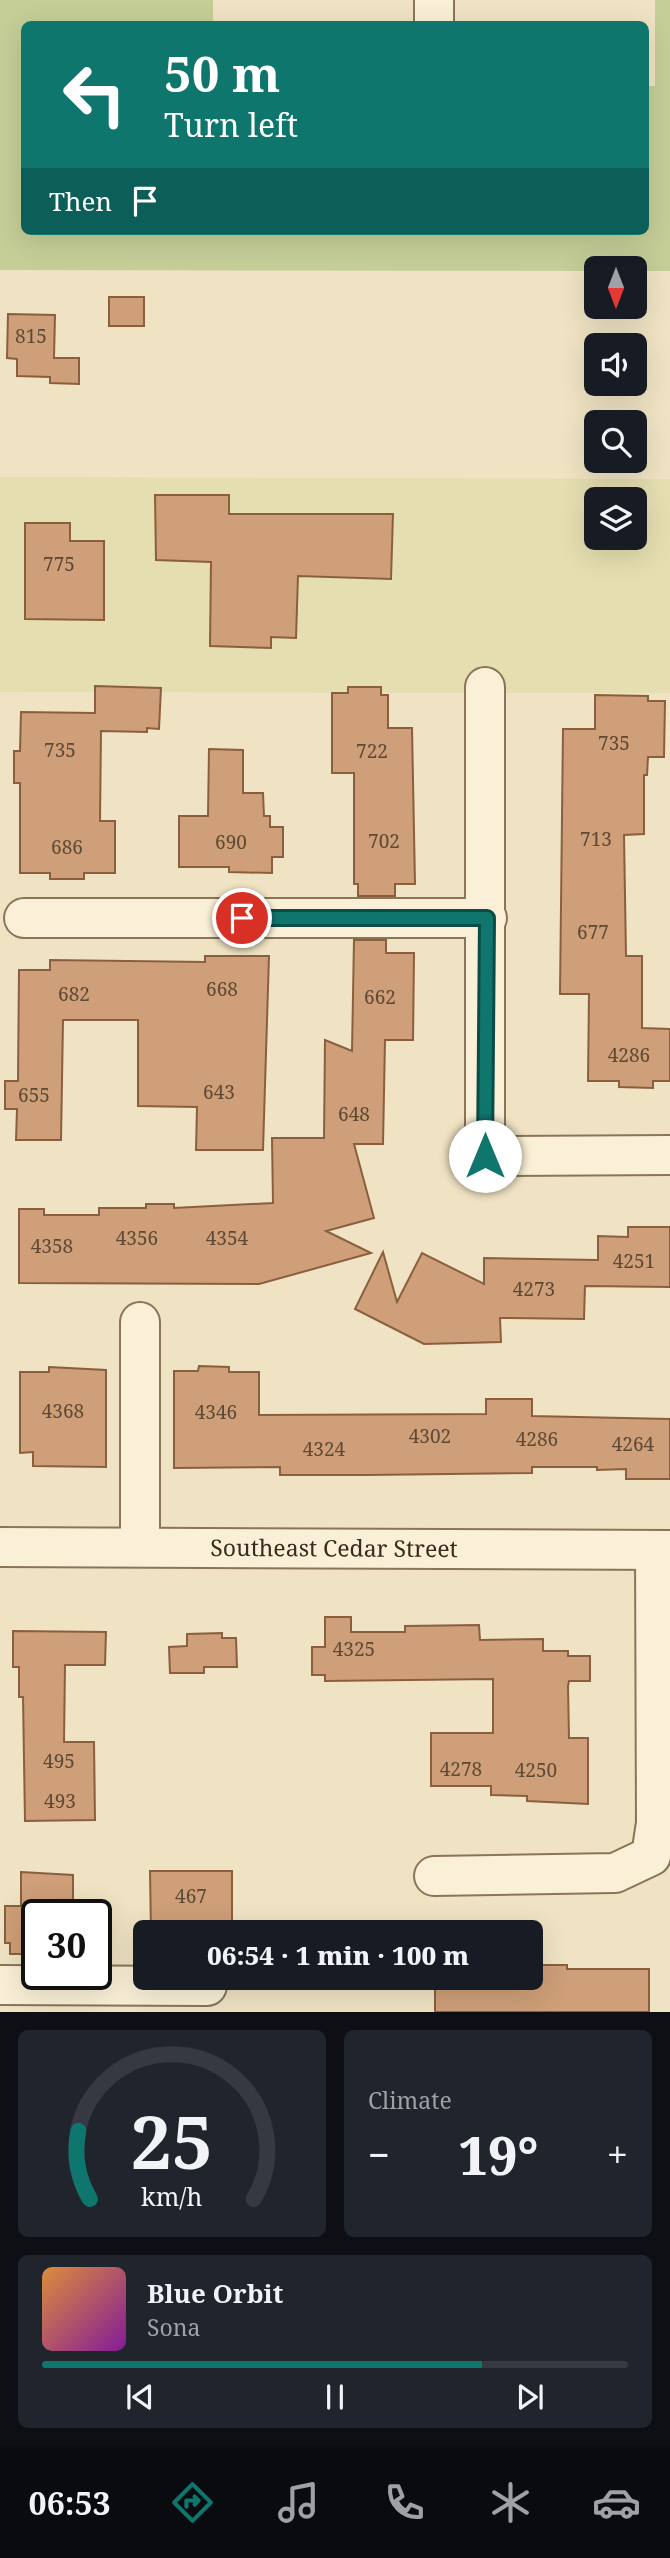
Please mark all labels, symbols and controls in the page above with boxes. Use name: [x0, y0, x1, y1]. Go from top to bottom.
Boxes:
text: 50 m: [164, 40, 280, 106]
icon: left: [49, 49, 140, 140]
text: Turn left: [164, 103, 298, 146]
icon: arrive: [126, 182, 164, 220]
text: Then: [49, 183, 112, 219]
north arrow: [584, 256, 648, 318]
map controls: [584, 256, 647, 550]
house number: 815: [15, 323, 47, 349]
button: sound: [584, 333, 647, 396]
button: search: [584, 410, 647, 473]
button: layers: [584, 487, 647, 550]
house number: 775: [43, 551, 75, 577]
house number: 735: [598, 730, 630, 756]
house number: 735: [44, 737, 76, 763]
house number: 722: [356, 738, 388, 764]
house number: 713: [580, 826, 612, 852]
house number: 702: [368, 828, 400, 854]
house number: 690: [215, 829, 247, 855]
house number: 686: [51, 834, 83, 860]
pin: [212, 888, 272, 948]
icon: arrive: [223, 899, 261, 937]
house number: 677: [577, 919, 609, 945]
house number: 668: [206, 976, 238, 1002]
house number: 682: [58, 981, 90, 1007]
house number: 662: [364, 984, 396, 1010]
house number: 4286: [608, 1042, 650, 1068]
house number: 643: [203, 1079, 235, 1105]
house number: 655: [18, 1082, 50, 1108]
house number: 648: [338, 1101, 370, 1127]
position arrow: [448, 1119, 522, 1193]
house number: 4356: [116, 1225, 158, 1251]
house number: 4354: [206, 1225, 249, 1251]
house number: 4358: [31, 1233, 73, 1259]
house number: 4251: [613, 1248, 655, 1274]
house number: 4273: [513, 1276, 555, 1302]
house number: 4368: [42, 1398, 84, 1424]
house number: 4346: [195, 1399, 237, 1425]
house number: 4302: [409, 1423, 451, 1449]
house number: 4286: [516, 1426, 558, 1452]
house number: 4264: [612, 1431, 655, 1457]
house number: 4324: [303, 1436, 346, 1462]
street label: Southeast Cedar Street: [210, 1531, 458, 1564]
house number: 4325: [333, 1636, 375, 1662]
house number: 495: [43, 1748, 75, 1774]
house number: 4278: [440, 1756, 482, 1782]
house number: 4250: [515, 1757, 557, 1783]
house number: 493: [44, 1788, 76, 1814]
house number: 467: [175, 1883, 207, 1909]
speed limit sign: 30: [21, 1899, 112, 1990]
text: 06:54 · 1 min · 100 m: [207, 1937, 469, 1973]
text: Climate: [368, 2084, 452, 2116]
text: 25: [131, 2092, 213, 2191]
text: 19°: [458, 2119, 538, 2190]
text: −: [368, 2128, 390, 2180]
text: +: [607, 2128, 628, 2180]
text: km/h: [141, 2179, 203, 2213]
text: Blue Orbit: [147, 2275, 283, 2311]
text: Sona: [147, 2311, 201, 2343]
icon: previous: [121, 2378, 159, 2416]
icon: pause: [316, 2378, 354, 2416]
icon: next: [511, 2378, 549, 2416]
icon: directions: [168, 2478, 217, 2527]
icon: music: [274, 2478, 323, 2527]
icon: phone: [380, 2478, 429, 2527]
icon: climate: [486, 2478, 535, 2527]
icon: car: [592, 2478, 641, 2527]
text: 06:53: [29, 2481, 111, 2524]

